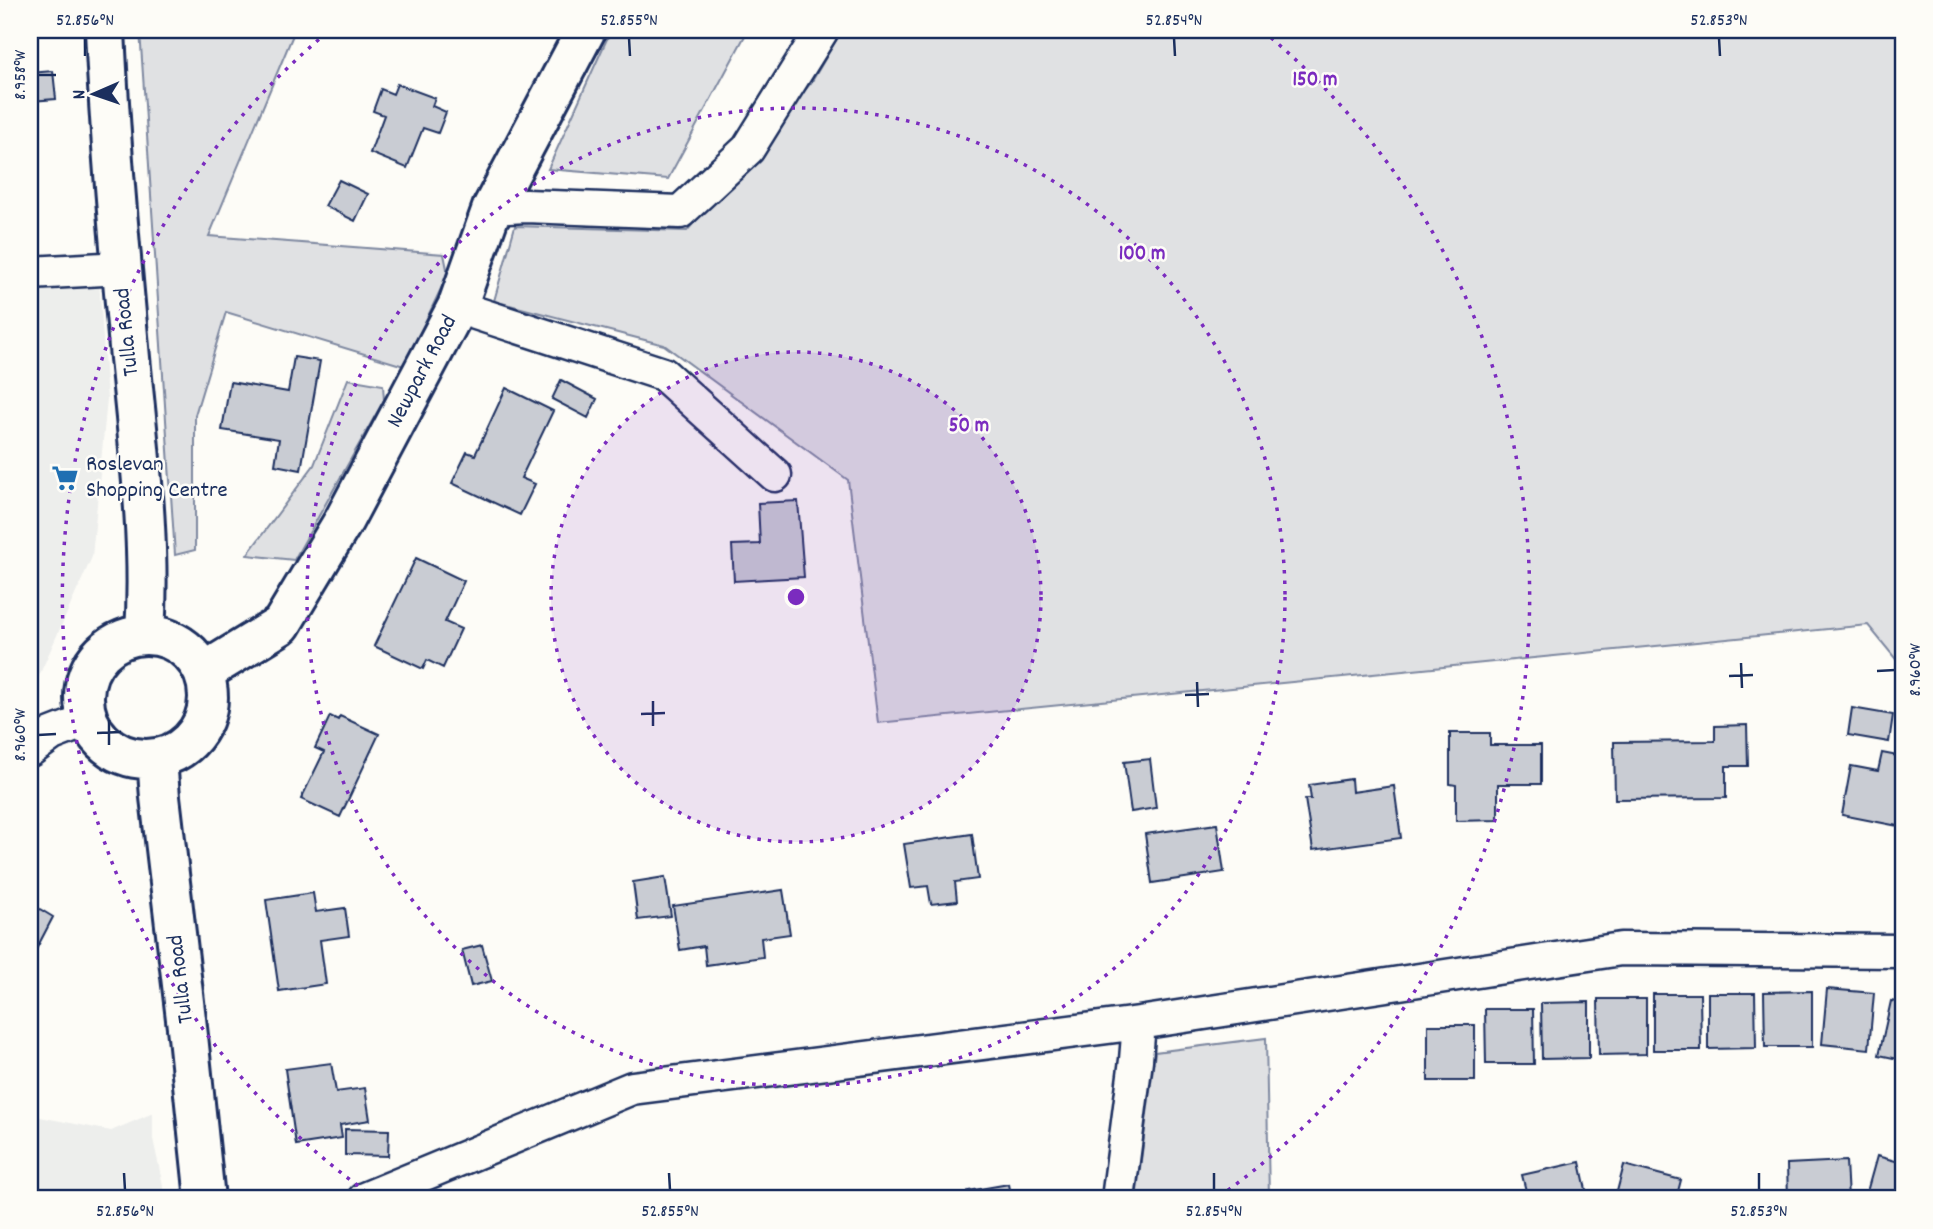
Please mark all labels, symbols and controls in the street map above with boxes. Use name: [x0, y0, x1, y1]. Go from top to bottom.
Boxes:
text: 52.856°N: [56, 9, 114, 34]
text: 52.855°N: [600, 9, 658, 34]
text: 52.854°N: [1146, 9, 1202, 34]
text: 52.853°N: [1690, 9, 1748, 34]
text: 8.958°W: [9, 49, 34, 100]
north arrow: [60, 60, 130, 130]
text: 150 m: [1292, 66, 1338, 96]
text: N: [67, 89, 94, 100]
text: 100 m: [1119, 240, 1165, 270]
street label: Tulla Road: [107, 286, 149, 378]
street label: Newpark Road: [379, 310, 467, 434]
text: 50 m: [949, 412, 989, 442]
place label: Roslevan Shopping Centre: [86, 449, 228, 508]
supermarket icon: Roslevan Shopping Centre: [50, 463, 80, 493]
centre of rings: [784, 585, 808, 609]
text: 8.960°W: [1904, 643, 1929, 697]
text: 8.960°W: [9, 708, 34, 762]
street label: Tulla Road: [160, 933, 204, 1025]
text: 52.856°N: [96, 1200, 154, 1225]
text: 52.855°N: [641, 1200, 699, 1225]
text: 52.854°N: [1186, 1200, 1242, 1225]
text: 52.853°N: [1730, 1200, 1788, 1225]

